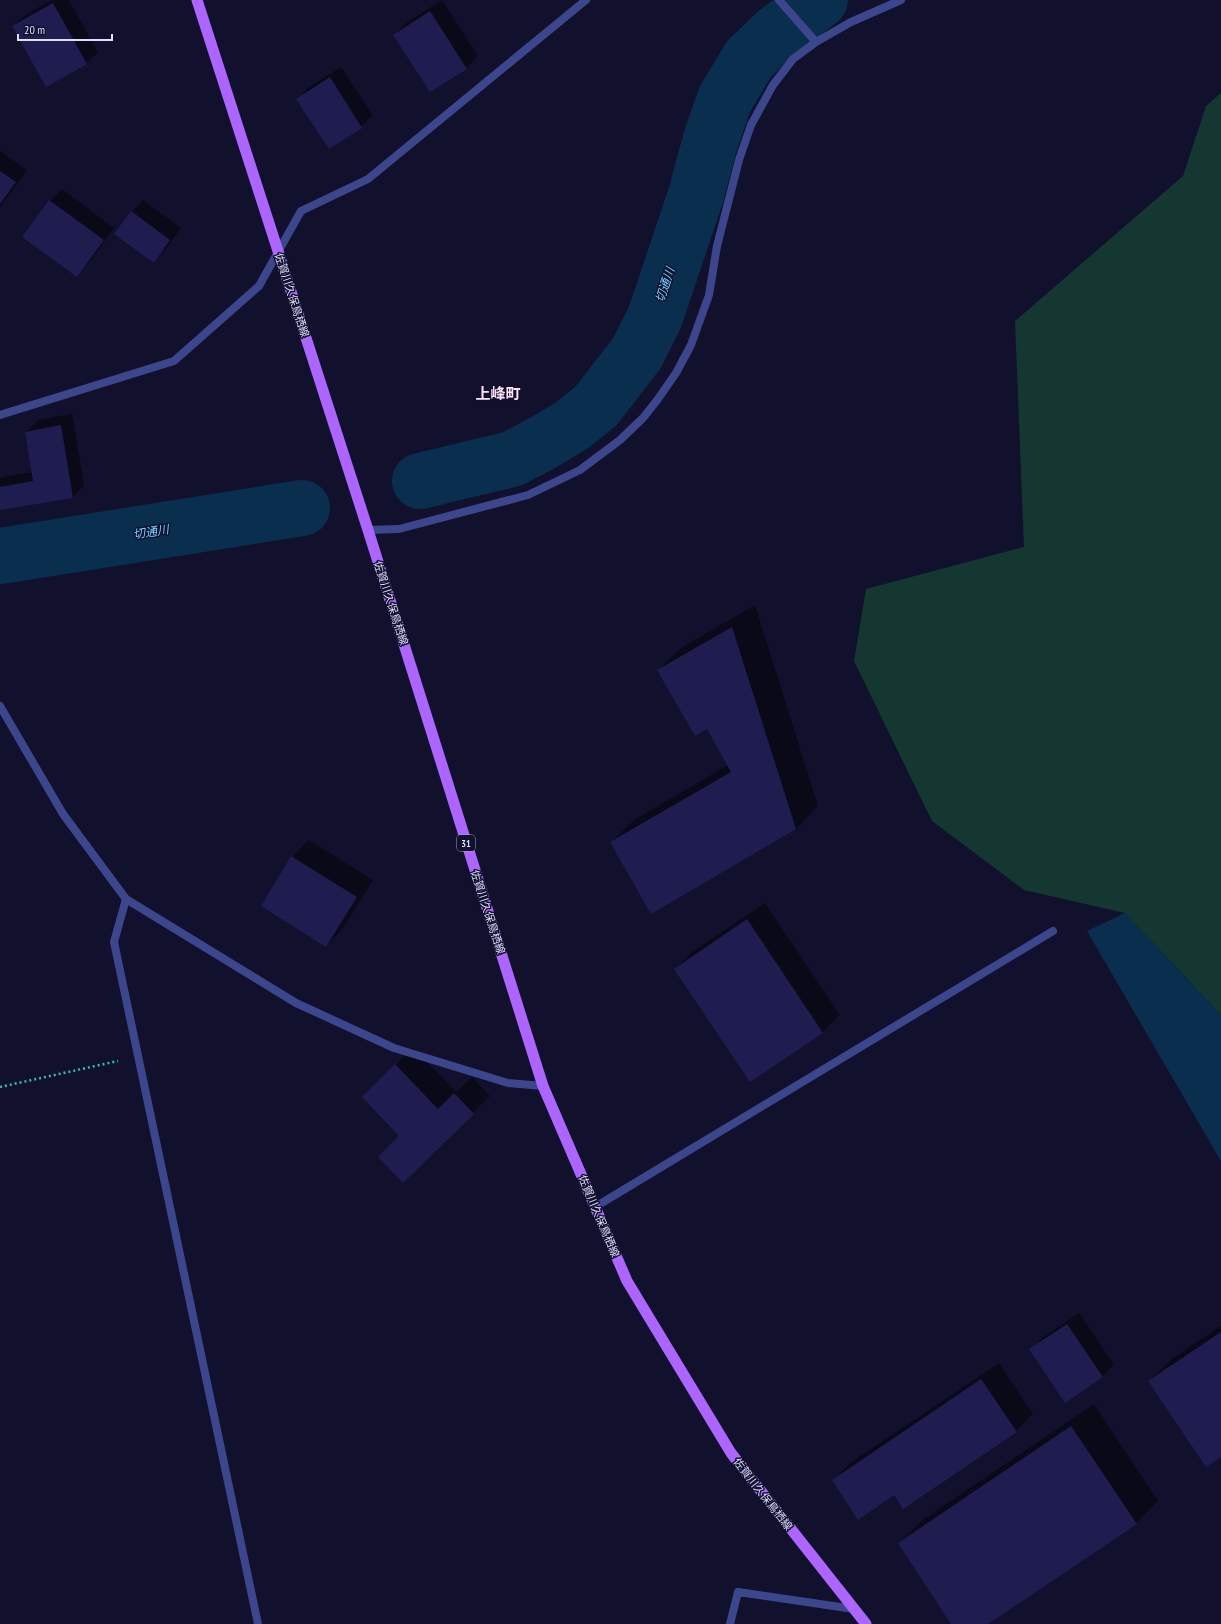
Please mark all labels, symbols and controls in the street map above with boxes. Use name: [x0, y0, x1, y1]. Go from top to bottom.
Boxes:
scale bar: [18, 16, 112, 42]
text: 20 m: [24, 22, 45, 37]
street label: 佐賀川久保鳥栖線: [272, 251, 312, 339]
water label: 切通川: [652, 264, 678, 304]
district label: 上峰町: [475, 384, 521, 403]
water label: 切通川: [132, 521, 172, 542]
street label: 佐賀川久保鳥栖線: [371, 559, 411, 647]
road number: 31: [457, 835, 475, 851]
street label: 佐賀川久保鳥栖線: [468, 868, 508, 956]
street label: 佐賀川久保鳥栖線: [575, 1173, 623, 1259]
street label: 佐賀川久保鳥栖線: [730, 1455, 796, 1533]

